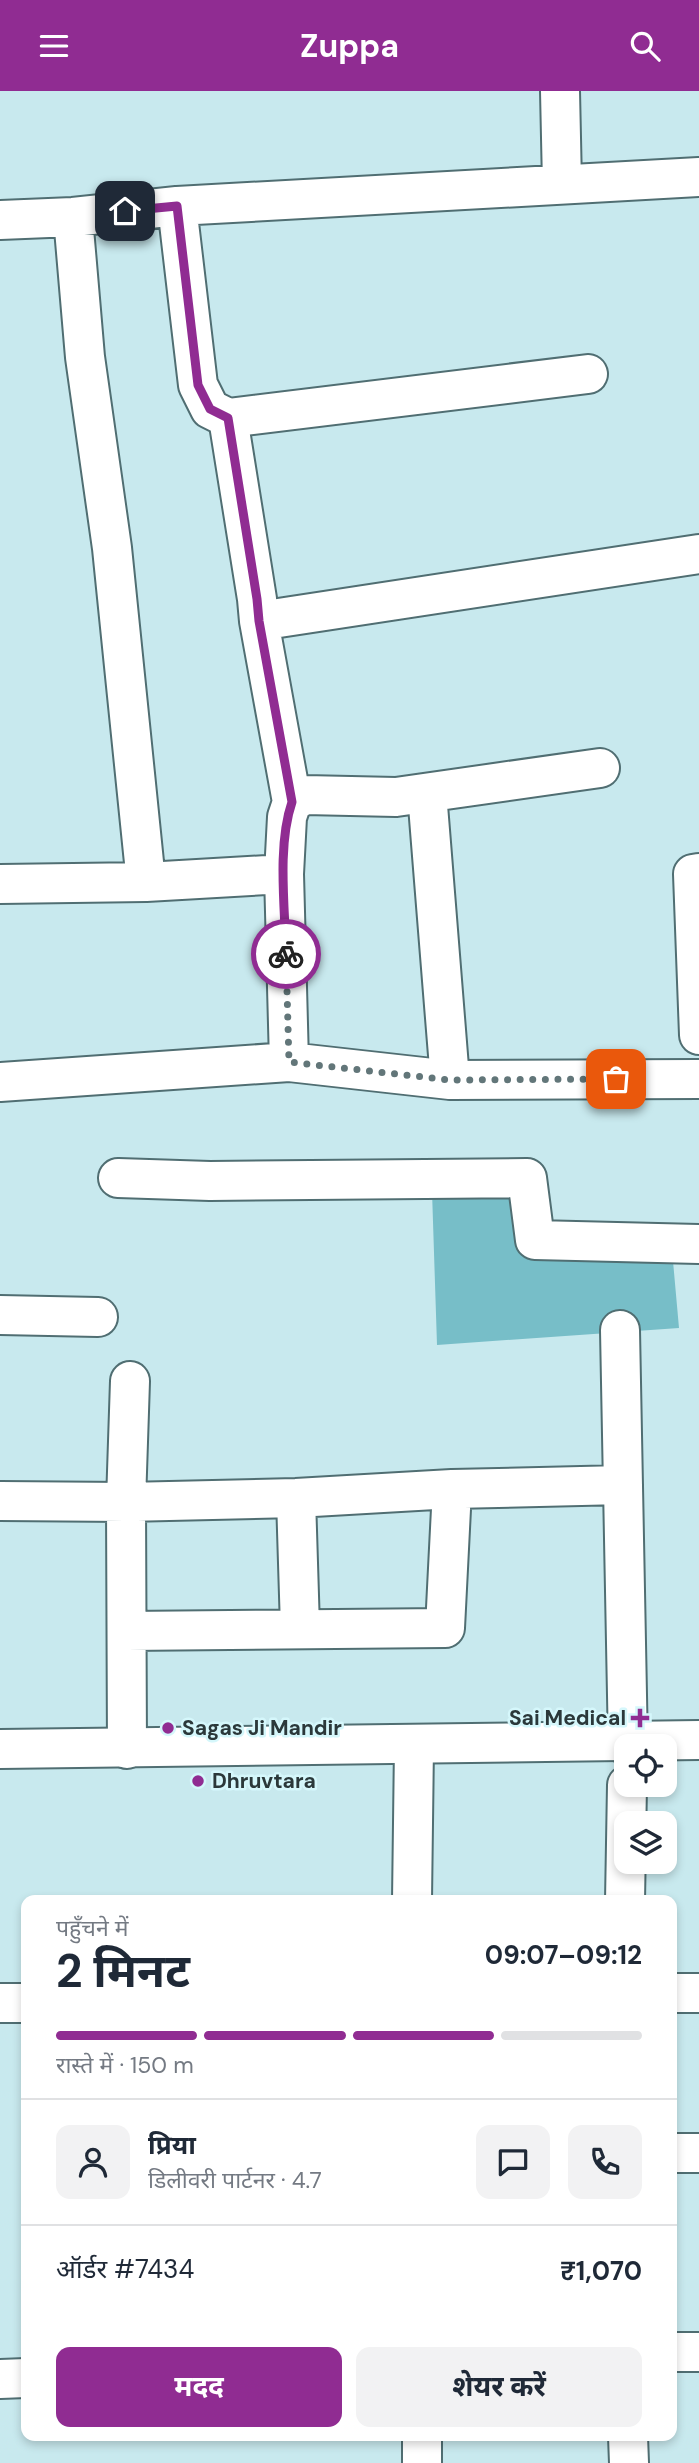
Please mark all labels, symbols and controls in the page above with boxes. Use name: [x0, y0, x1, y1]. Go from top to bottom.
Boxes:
text: Zuppa: [300, 25, 399, 67]
icon: menu: [35, 27, 73, 65]
icon: search: [626, 27, 664, 65]
pin: [95, 181, 155, 241]
icon: home: [106, 192, 144, 230]
courier: [251, 919, 321, 989]
icon: bike: [267, 935, 305, 973]
pin: [586, 1049, 646, 1109]
icon: bag: [597, 1060, 635, 1098]
place label: Sai Medical: [509, 1704, 626, 1732]
marker: Sai Medical: [632, 1710, 648, 1726]
place label: Sagas Ji Mandir: [182, 1714, 342, 1742]
marker: Sagas Ji Mandir: [160, 1720, 176, 1736]
map controls: [614, 1734, 677, 1874]
button: locate: [614, 1734, 677, 1797]
place label: Dhruvtara: [212, 1767, 316, 1795]
marker: Dhruvtara: [190, 1773, 206, 1789]
button: layers: [614, 1811, 677, 1874]
text: पहुँचने में: [56, 1913, 129, 1943]
text: 09:07–09:12: [485, 1938, 642, 1972]
text: 2 मिनट: [56, 1941, 190, 2001]
text: रास्ते में · 150 m: [56, 2050, 194, 2080]
button: person: [56, 2125, 130, 2199]
button: chat: [476, 2125, 550, 2199]
button: phone: [568, 2125, 642, 2199]
text: प्रिया: [148, 2128, 196, 2162]
text: डिलीवरी पार्टनर · 4.7: [148, 2165, 322, 2195]
text: ऑर्डर #7434: [56, 2252, 194, 2286]
text: ₹1,070: [560, 2254, 642, 2288]
button: मदद: [56, 2347, 342, 2427]
button: शेयर करें: [356, 2347, 642, 2427]

